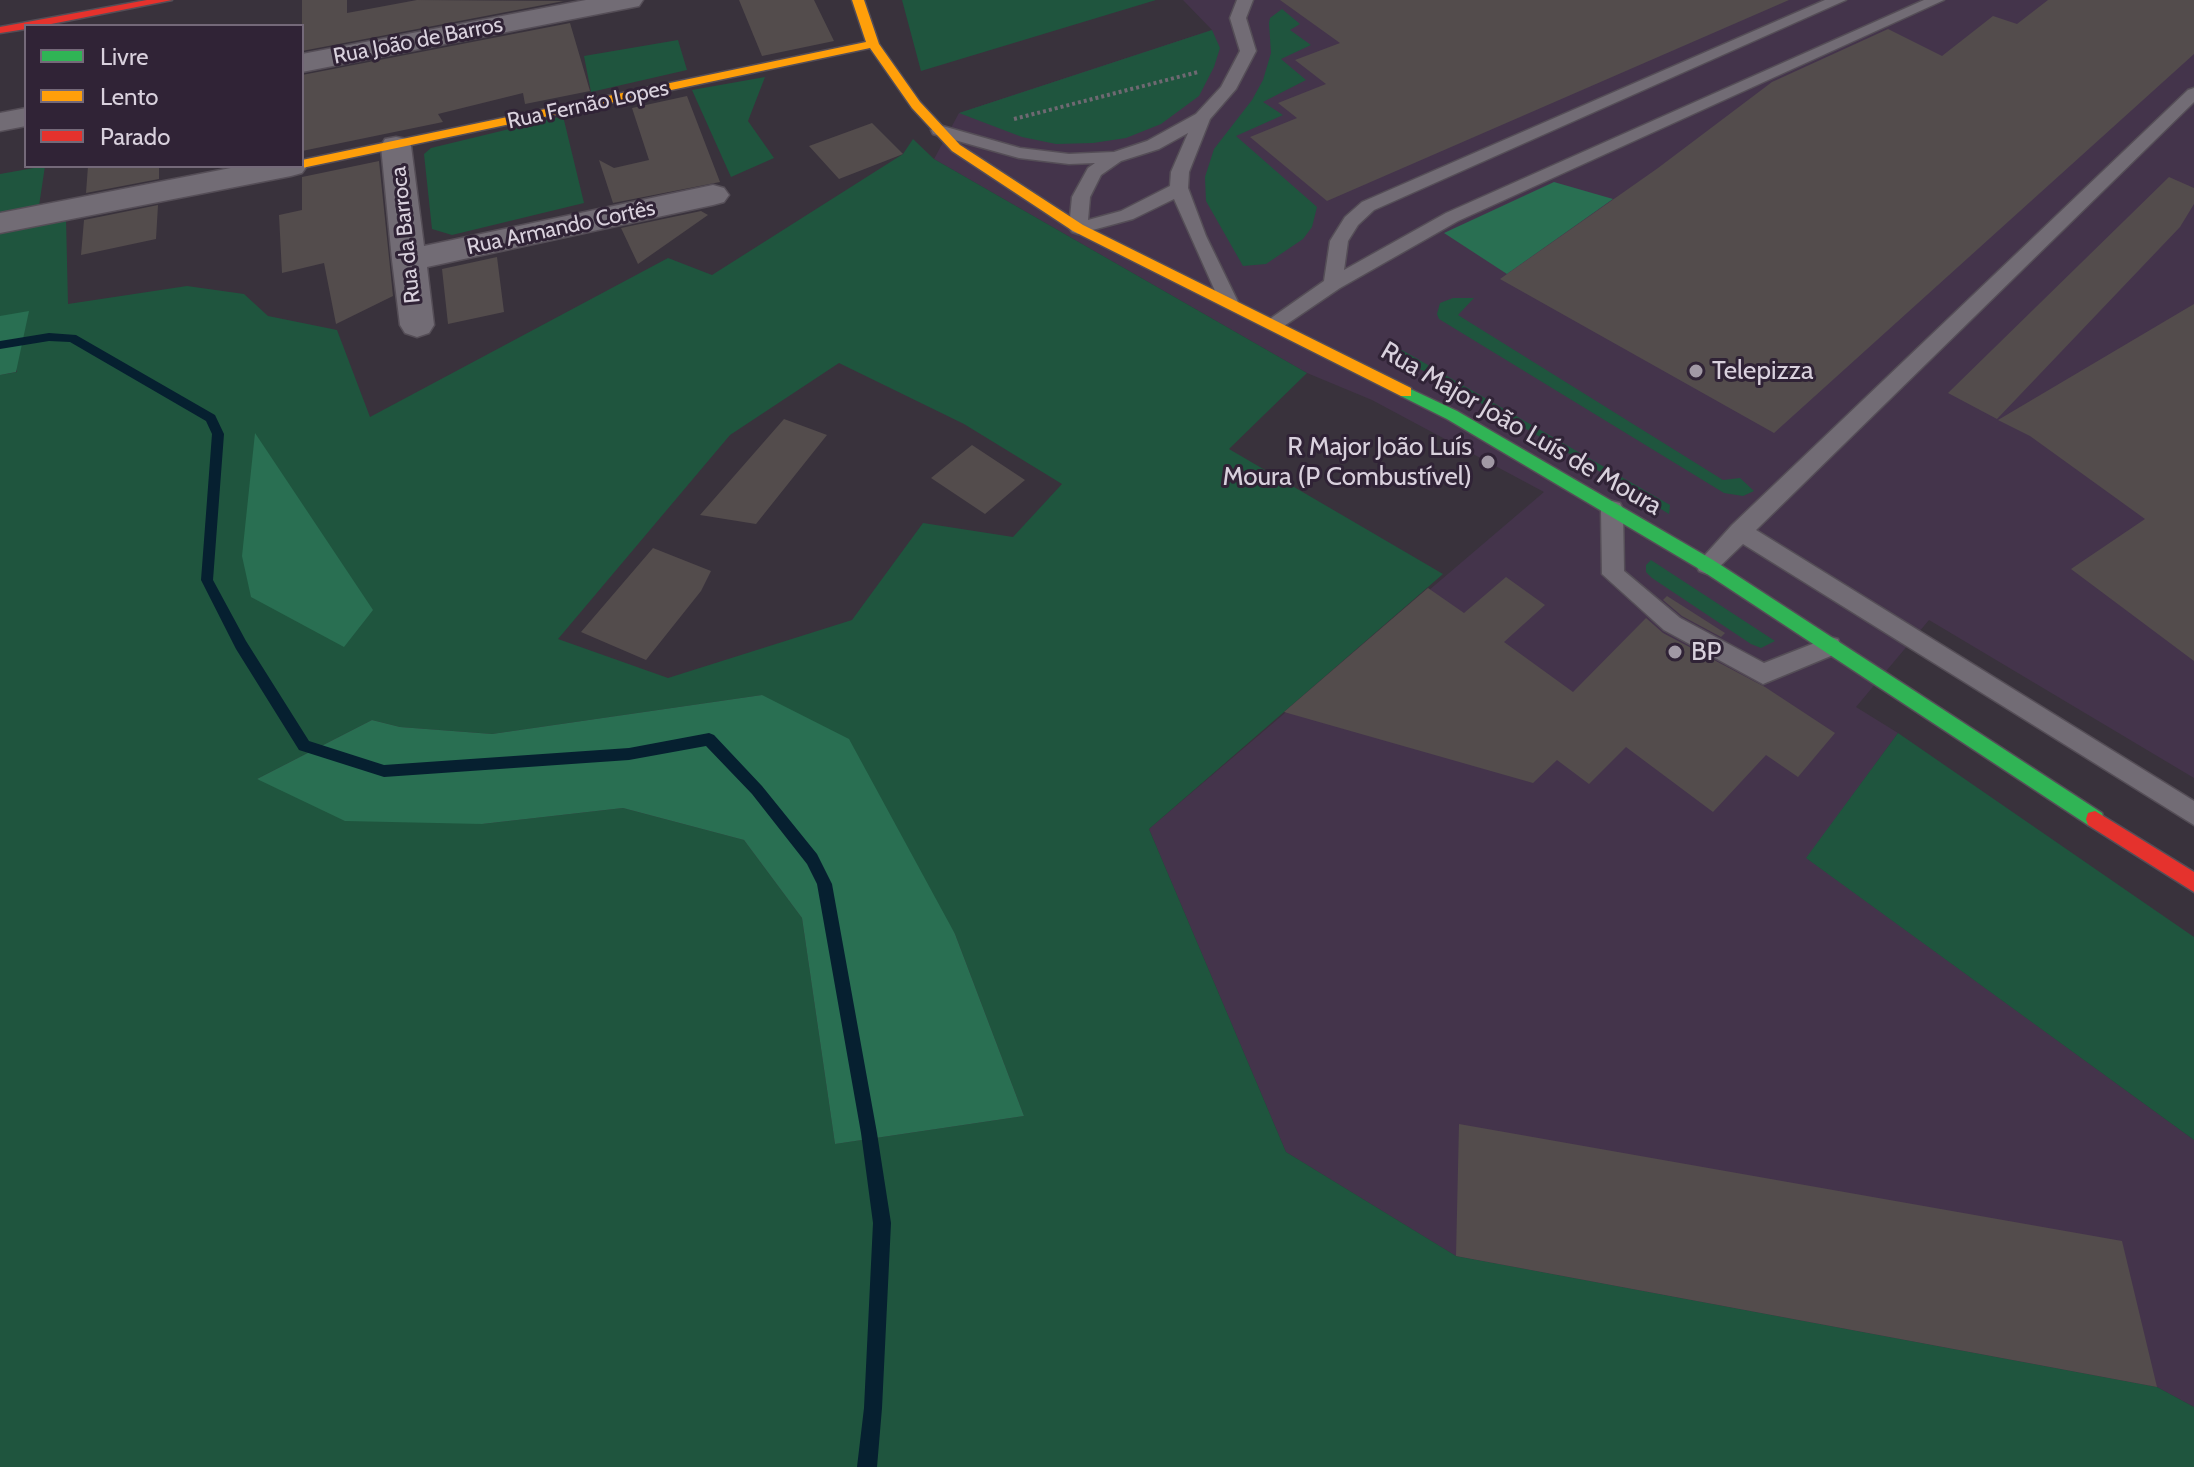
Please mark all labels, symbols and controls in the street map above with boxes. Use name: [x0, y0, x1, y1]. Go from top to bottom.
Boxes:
street label: Rua João de Barros: [331, 12, 505, 70]
legend: [24, 24, 304, 168]
text: Livre: [100, 42, 148, 71]
street label: Rua Fernão Lopes: [505, 75, 671, 135]
text: Lento: [100, 82, 159, 111]
text: Parado: [100, 122, 170, 151]
street label: Rua da Barroca: [386, 165, 426, 305]
street label: Rua Armando Cortês: [464, 195, 658, 261]
street label: Rua Major João Luís de Moura: [1375, 336, 1667, 522]
place label: Telepizza: [1712, 355, 1813, 387]
marker: Telepizza: [1687, 362, 1705, 380]
place label: R Major João Luís Moura (P Combustível): [1222, 431, 1472, 492]
marker: R Major João Luís Moura (P Combustível): [1479, 453, 1497, 471]
place label: BP: [1691, 636, 1721, 668]
marker: BP: [1666, 643, 1684, 661]

